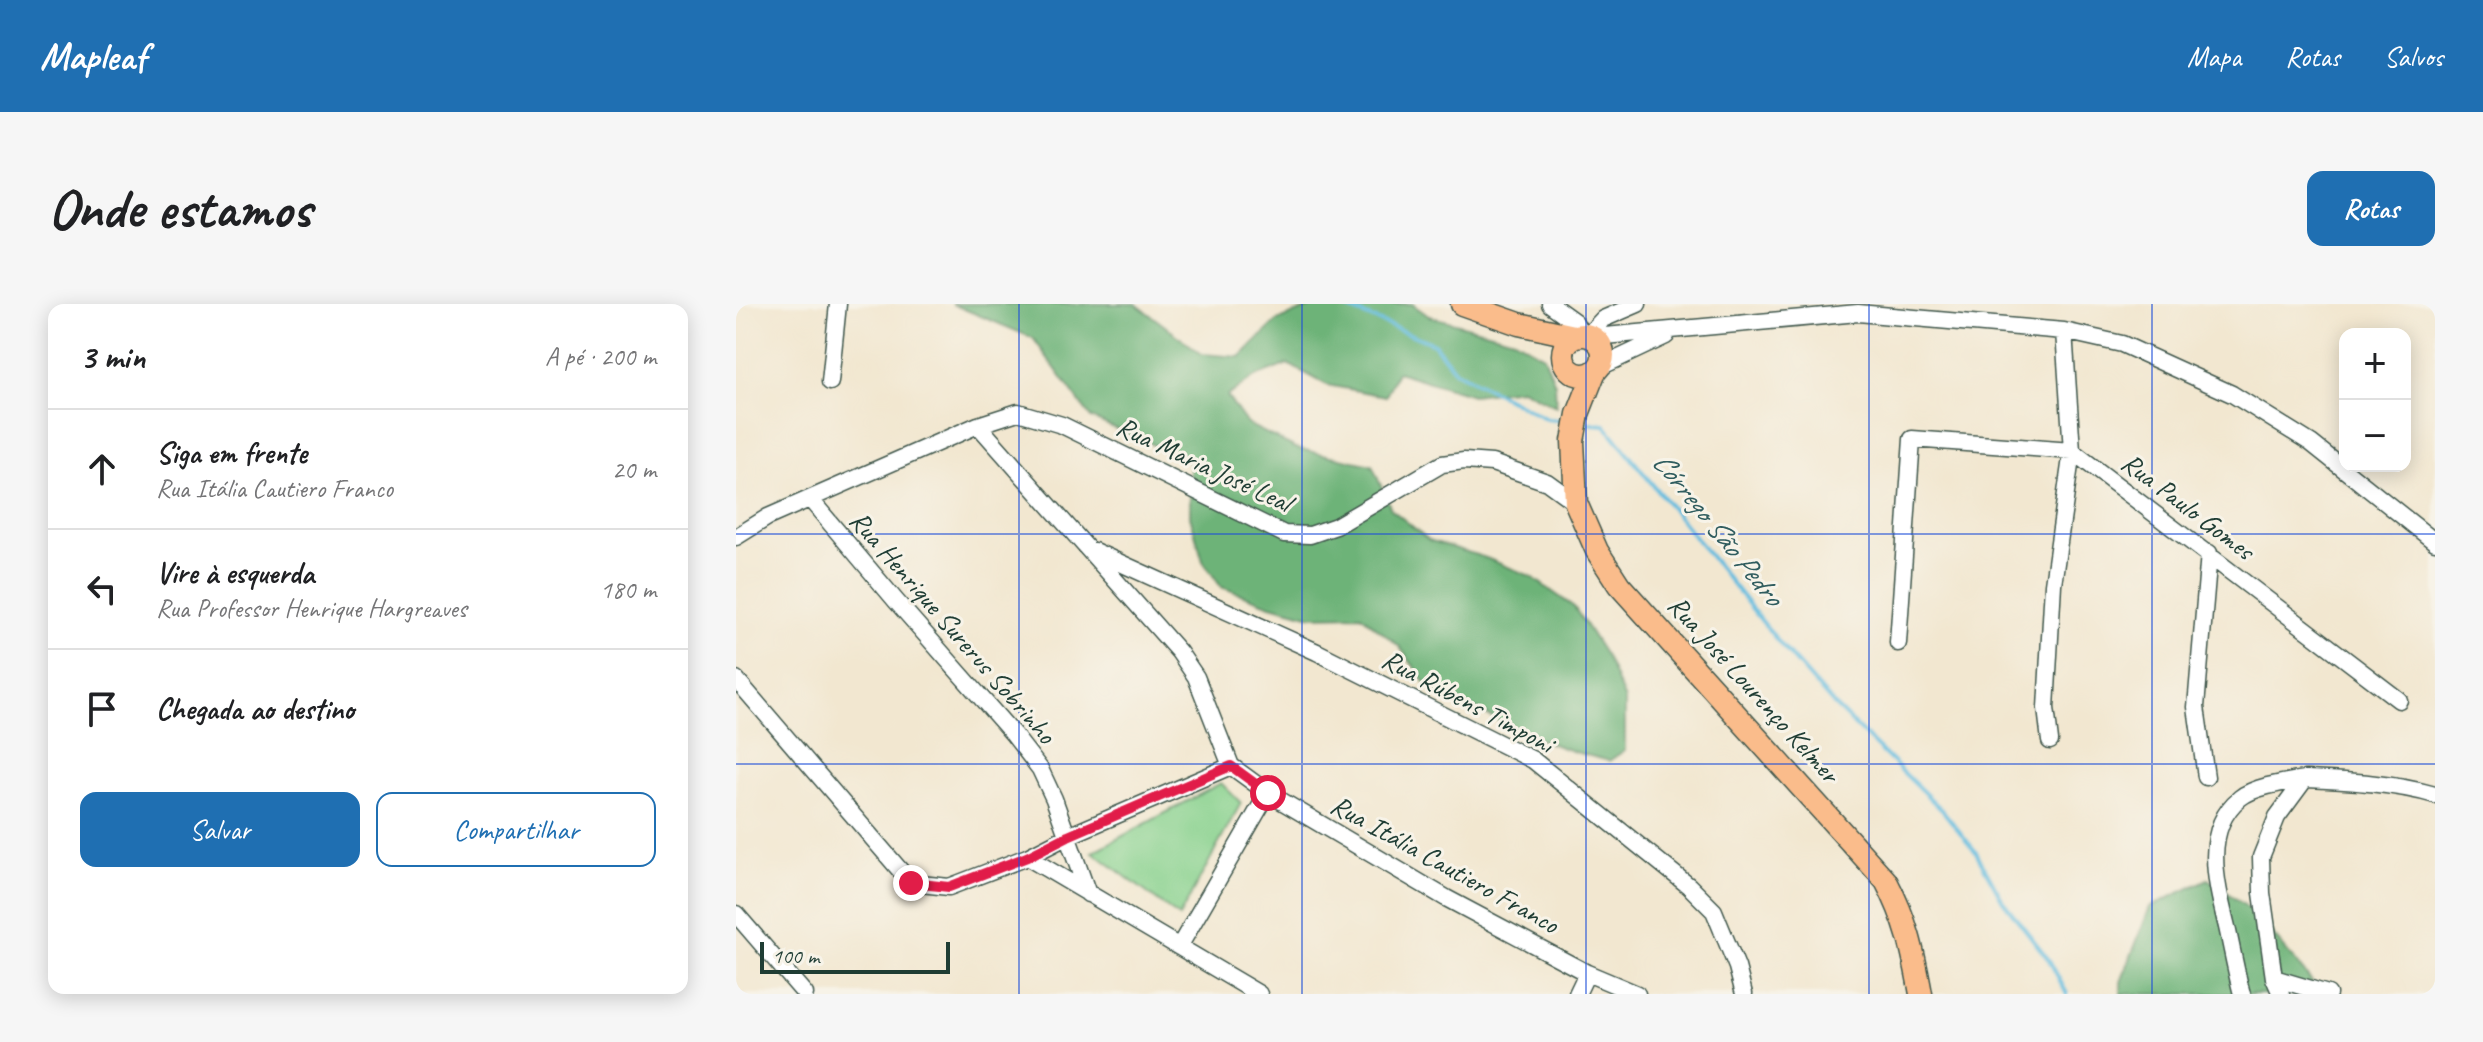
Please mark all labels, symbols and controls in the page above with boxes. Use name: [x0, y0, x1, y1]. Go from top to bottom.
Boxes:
text: Mapleaf: [40, 33, 146, 80]
text: Mapa: [2187, 39, 2241, 74]
text: Rotas: [2285, 39, 2340, 74]
text: Salvos: [2384, 39, 2443, 74]
button: Rotas: [2307, 171, 2435, 246]
text: Onde estamos: [48, 173, 311, 244]
map controls: [2339, 328, 2411, 472]
button: +: [2339, 328, 2411, 400]
text: 3 min: [80, 335, 145, 378]
text: A pé · 200 m: [545, 340, 656, 373]
button: −: [2339, 400, 2411, 472]
street label: Rua Maria José Leal: [1111, 408, 1302, 522]
text: Siga em frente: [156, 434, 307, 472]
water label: Córrego São Pedro: [1644, 443, 1794, 615]
street label: Rua Paulo Gomes: [2115, 445, 2263, 569]
icon: ahead: [80, 447, 124, 491]
text: 20 m: [612, 453, 656, 486]
text: Rua Itália Cautiero Franco: [156, 472, 393, 505]
street label: Rua Henrique Surerus Sobrinho: [842, 503, 1065, 752]
text: Vire à esquerda: [156, 554, 314, 592]
icon: left: [80, 567, 124, 611]
text: 180 m: [600, 573, 656, 606]
street label: Rua José Lourenço Kelmer: [1661, 588, 1849, 791]
text: Rua Professor Henrique Hargreaves: [156, 592, 467, 625]
street label: Rua Rúbens Timponi: [1376, 641, 1563, 763]
icon: arrive: [80, 687, 124, 731]
text: Chegada ao destino: [156, 690, 354, 728]
route start: [1250, 775, 1286, 811]
street label: Rua Itália Cautiero Franco: [1325, 787, 1567, 942]
button: Salvar: [80, 792, 360, 867]
button: Compartilhar: [376, 792, 656, 867]
route end: [893, 865, 929, 901]
scale bar: [760, 938, 950, 974]
text: 100 m: [772, 942, 819, 970]

